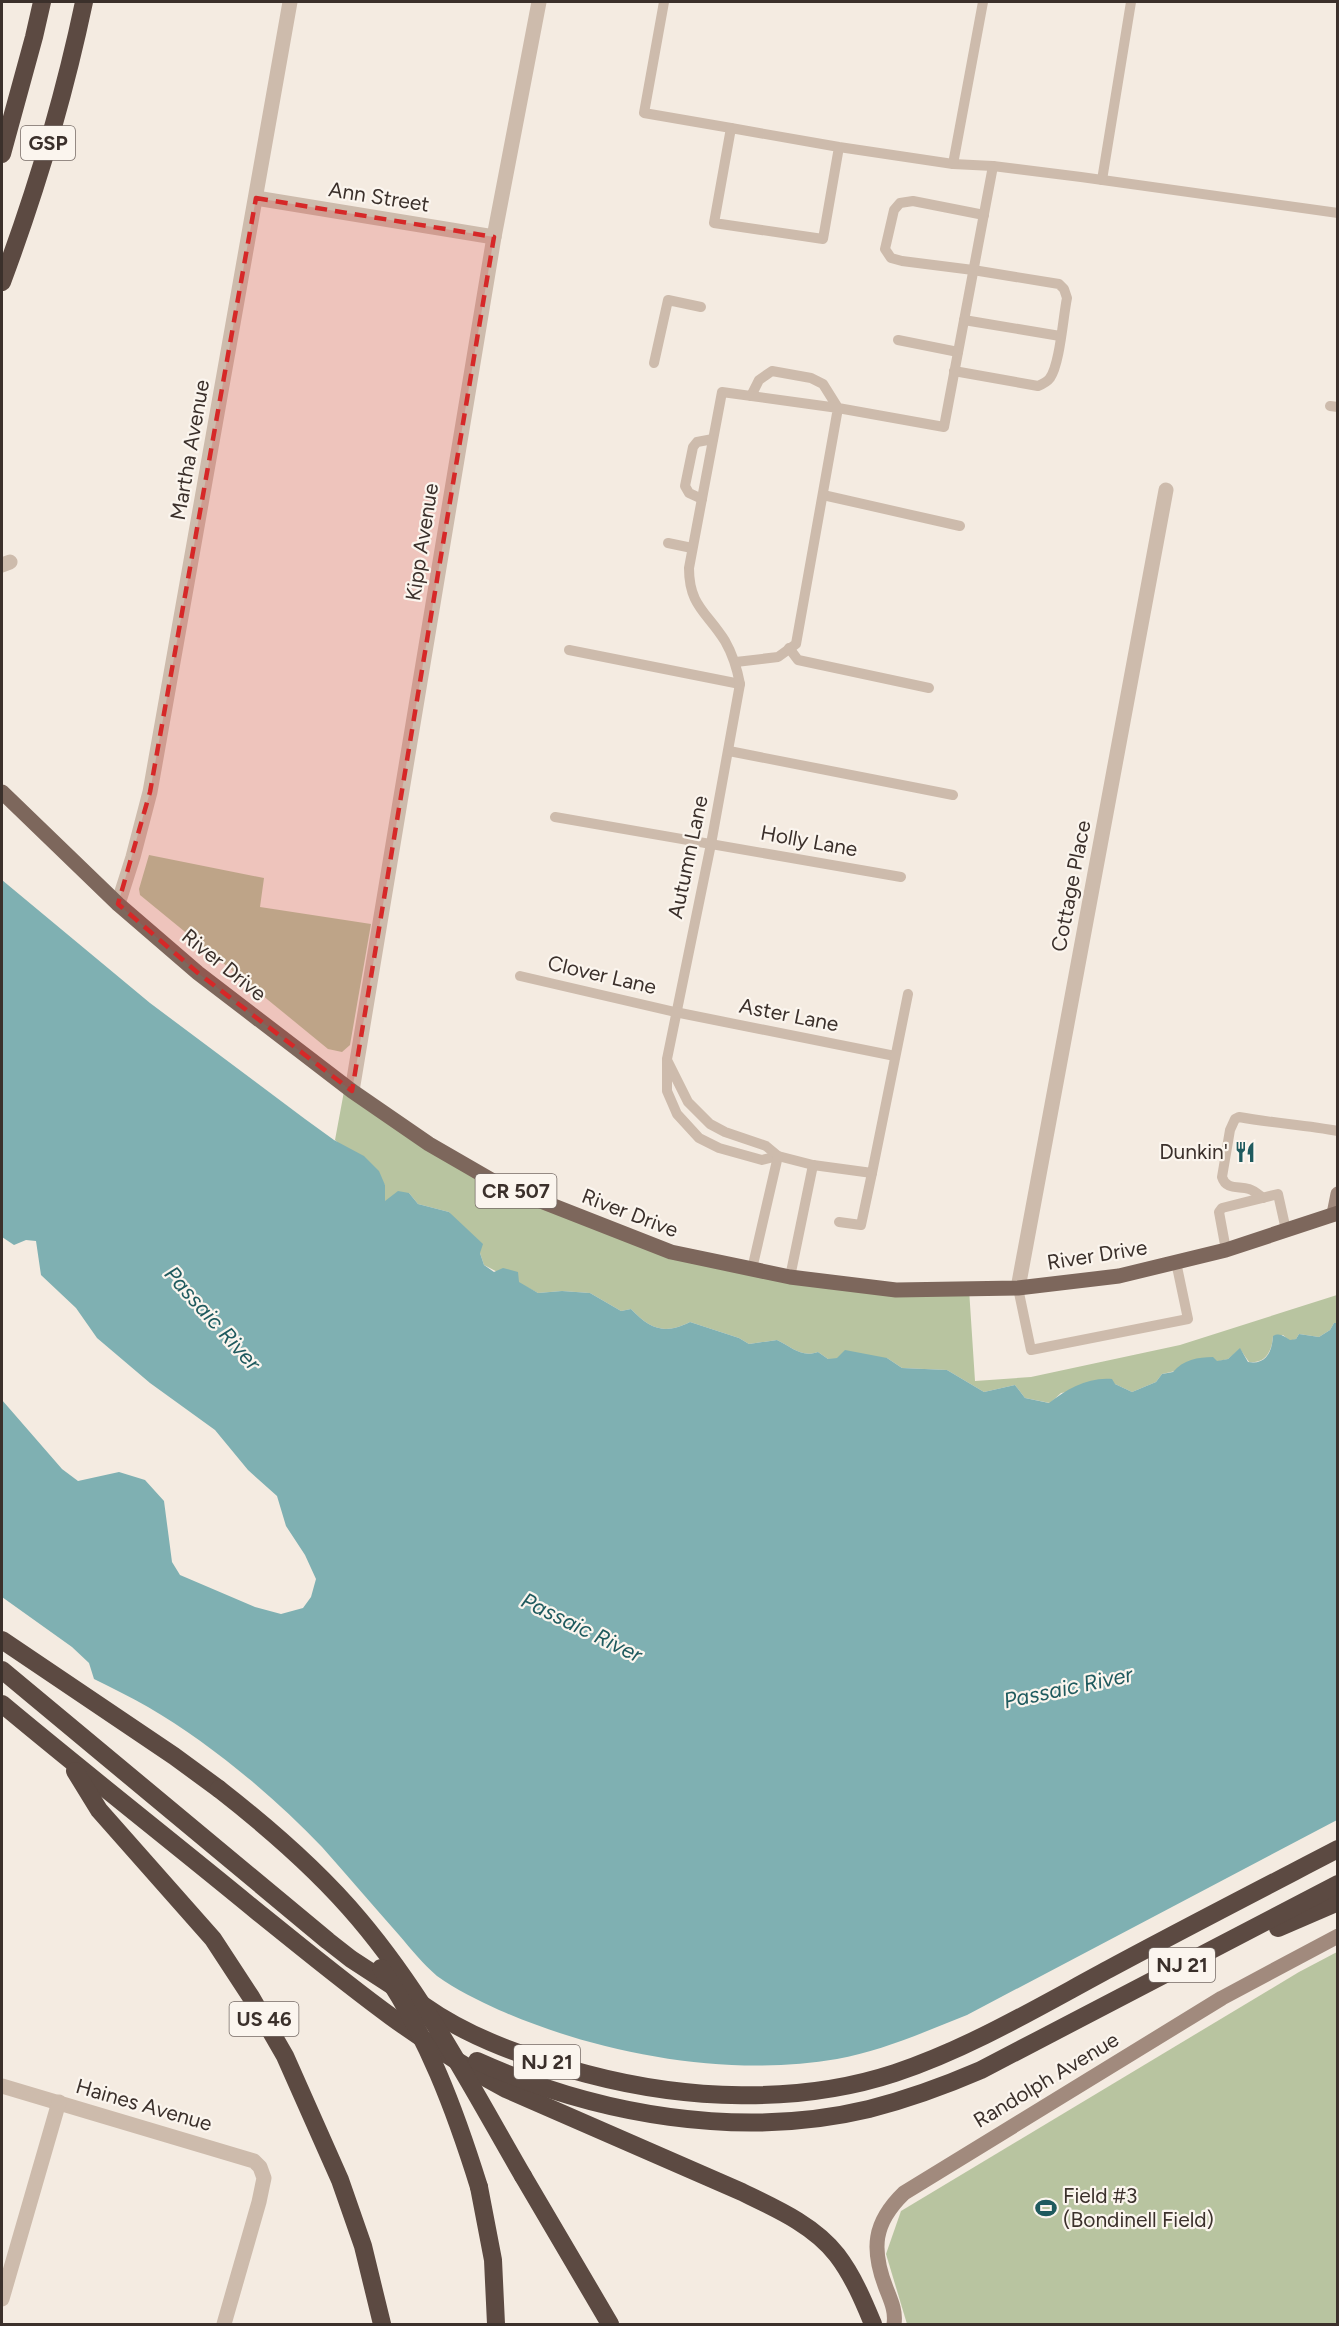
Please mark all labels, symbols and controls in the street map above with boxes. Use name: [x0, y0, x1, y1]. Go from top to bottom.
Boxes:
road number: GSP: [21, 126, 75, 160]
street label: Ann Street: [327, 176, 431, 217]
street label: Martha Avenue: [165, 378, 214, 522]
street label: Kipp Avenue: [400, 481, 443, 603]
street label: Autumn Lane: [662, 793, 713, 921]
street label: Cottage Place: [1046, 818, 1095, 954]
street label: Holly Lane: [759, 820, 860, 861]
street label: River Drive: [177, 923, 271, 1006]
street label: Clover Lane: [545, 950, 659, 999]
street label: Aster Lane: [737, 993, 841, 1036]
place label: Dunkin': [1159, 1139, 1228, 1164]
restaurant icon: Dunkin': [1233, 1140, 1257, 1164]
road number: CR 507: [476, 1174, 556, 1208]
street label: River Drive: [579, 1183, 682, 1242]
street label: River Drive: [1045, 1234, 1149, 1275]
water label: Passaic River: [159, 1261, 268, 1377]
water label: Passaic River: [517, 1587, 648, 1669]
water label: Passaic River: [1001, 1660, 1137, 1714]
road number: NJ 21: [1149, 1948, 1215, 1982]
road number: US 46: [230, 2002, 298, 2036]
street label: Randolph Avenue: [969, 2026, 1123, 2133]
road number: NJ 21: [514, 2045, 580, 2079]
street label: Haines Avenue: [73, 2073, 215, 2136]
place label: Field #3 (Bondinell Field): [1063, 2183, 1214, 2232]
sports icon: Field #3 (Bondinell Field): [1034, 2196, 1058, 2220]

